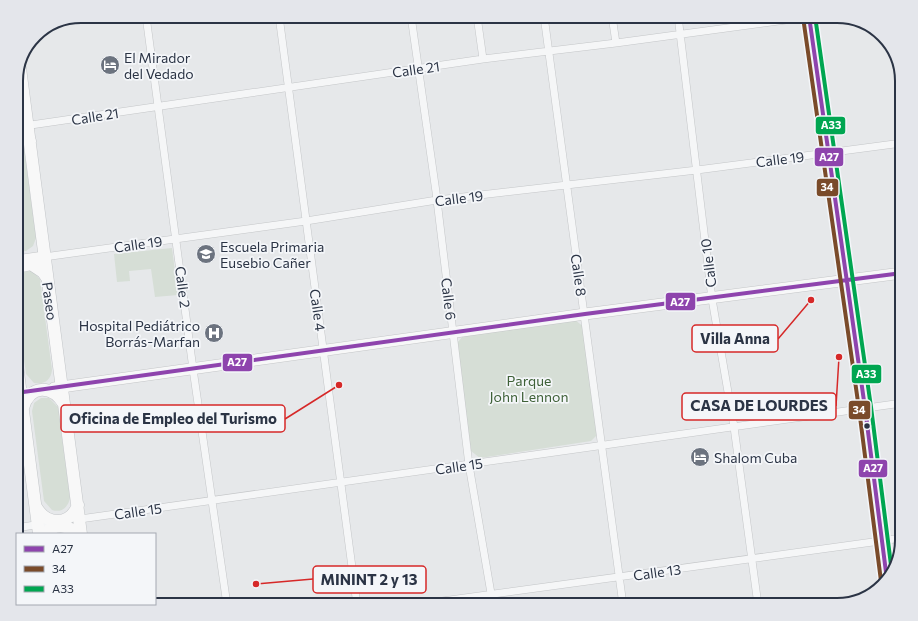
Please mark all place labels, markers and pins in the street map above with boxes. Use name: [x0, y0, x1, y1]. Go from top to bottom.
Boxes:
place label: El Mirador del Vedado: [124, 49, 194, 82]
hotel icon: El Mirador del Vedado: [99, 54, 121, 76]
place label: Escuela Primaria Eusebio Cañer: [220, 238, 324, 271]
school or university icon: Escuela Primaria Eusebio Cañer: [195, 243, 217, 265]
place label: Hospital Pediátrico Borrás-Marfan: [79, 317, 200, 350]
hospital icon: Hospital Pediátrico Borrás-Marfan: [203, 322, 225, 344]
callout: Villa Anna: [692, 325, 778, 352]
callout: CASA DE LOURDES: [682, 393, 836, 420]
callout: Oficina de Empleo del Turismo: [61, 405, 285, 432]
unlabelled marker: [862, 421, 872, 431]
hotel icon: Shalom Cuba: [689, 446, 711, 468]
place label: Shalom Cuba: [714, 449, 797, 466]
callout: MININT 2 y 13: [313, 566, 426, 593]

